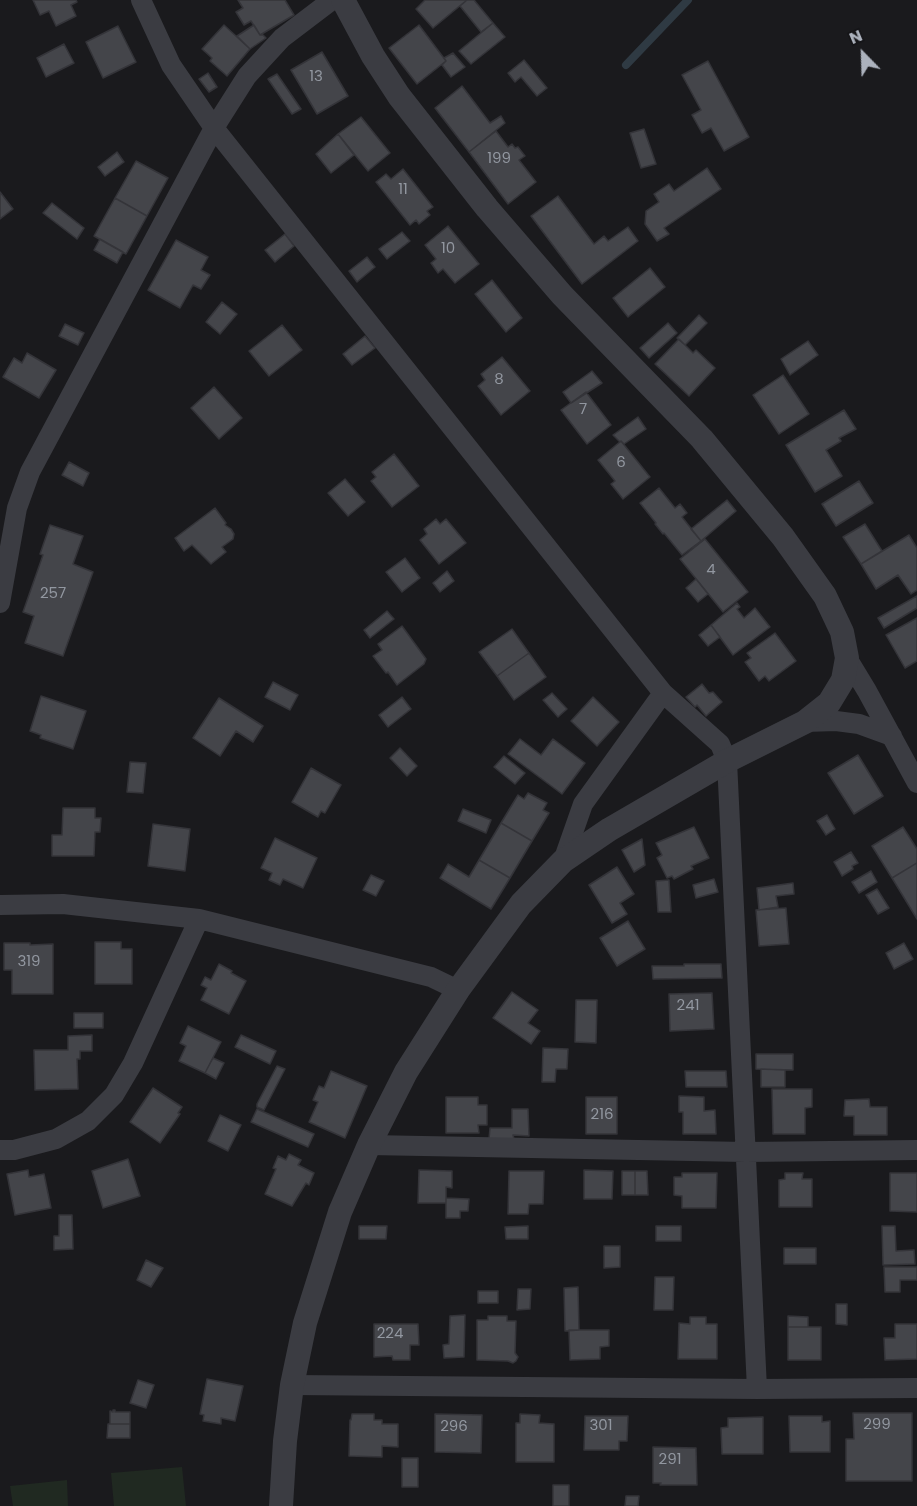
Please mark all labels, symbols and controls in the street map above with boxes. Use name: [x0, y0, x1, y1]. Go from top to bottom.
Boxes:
north arrow: [833, 24, 893, 84]
text: N: [846, 24, 866, 50]
house number: 13: [309, 68, 323, 86]
house number: 199: [487, 150, 511, 168]
house number: 11: [398, 181, 408, 199]
house number: 10: [441, 240, 455, 258]
house number: 8: [494, 371, 504, 389]
house number: 7: [579, 401, 587, 419]
house number: 6: [616, 454, 626, 472]
house number: 4: [706, 561, 716, 579]
house number: 257: [40, 585, 66, 603]
house number: 319: [17, 953, 41, 971]
house number: 241: [677, 997, 699, 1015]
house number: 216: [591, 1106, 613, 1124]
house number: 224: [377, 1325, 403, 1343]
house number: 299: [863, 1416, 891, 1434]
house number: 301: [589, 1417, 613, 1435]
house number: 296: [440, 1418, 468, 1436]
house number: 291: [659, 1451, 681, 1469]

